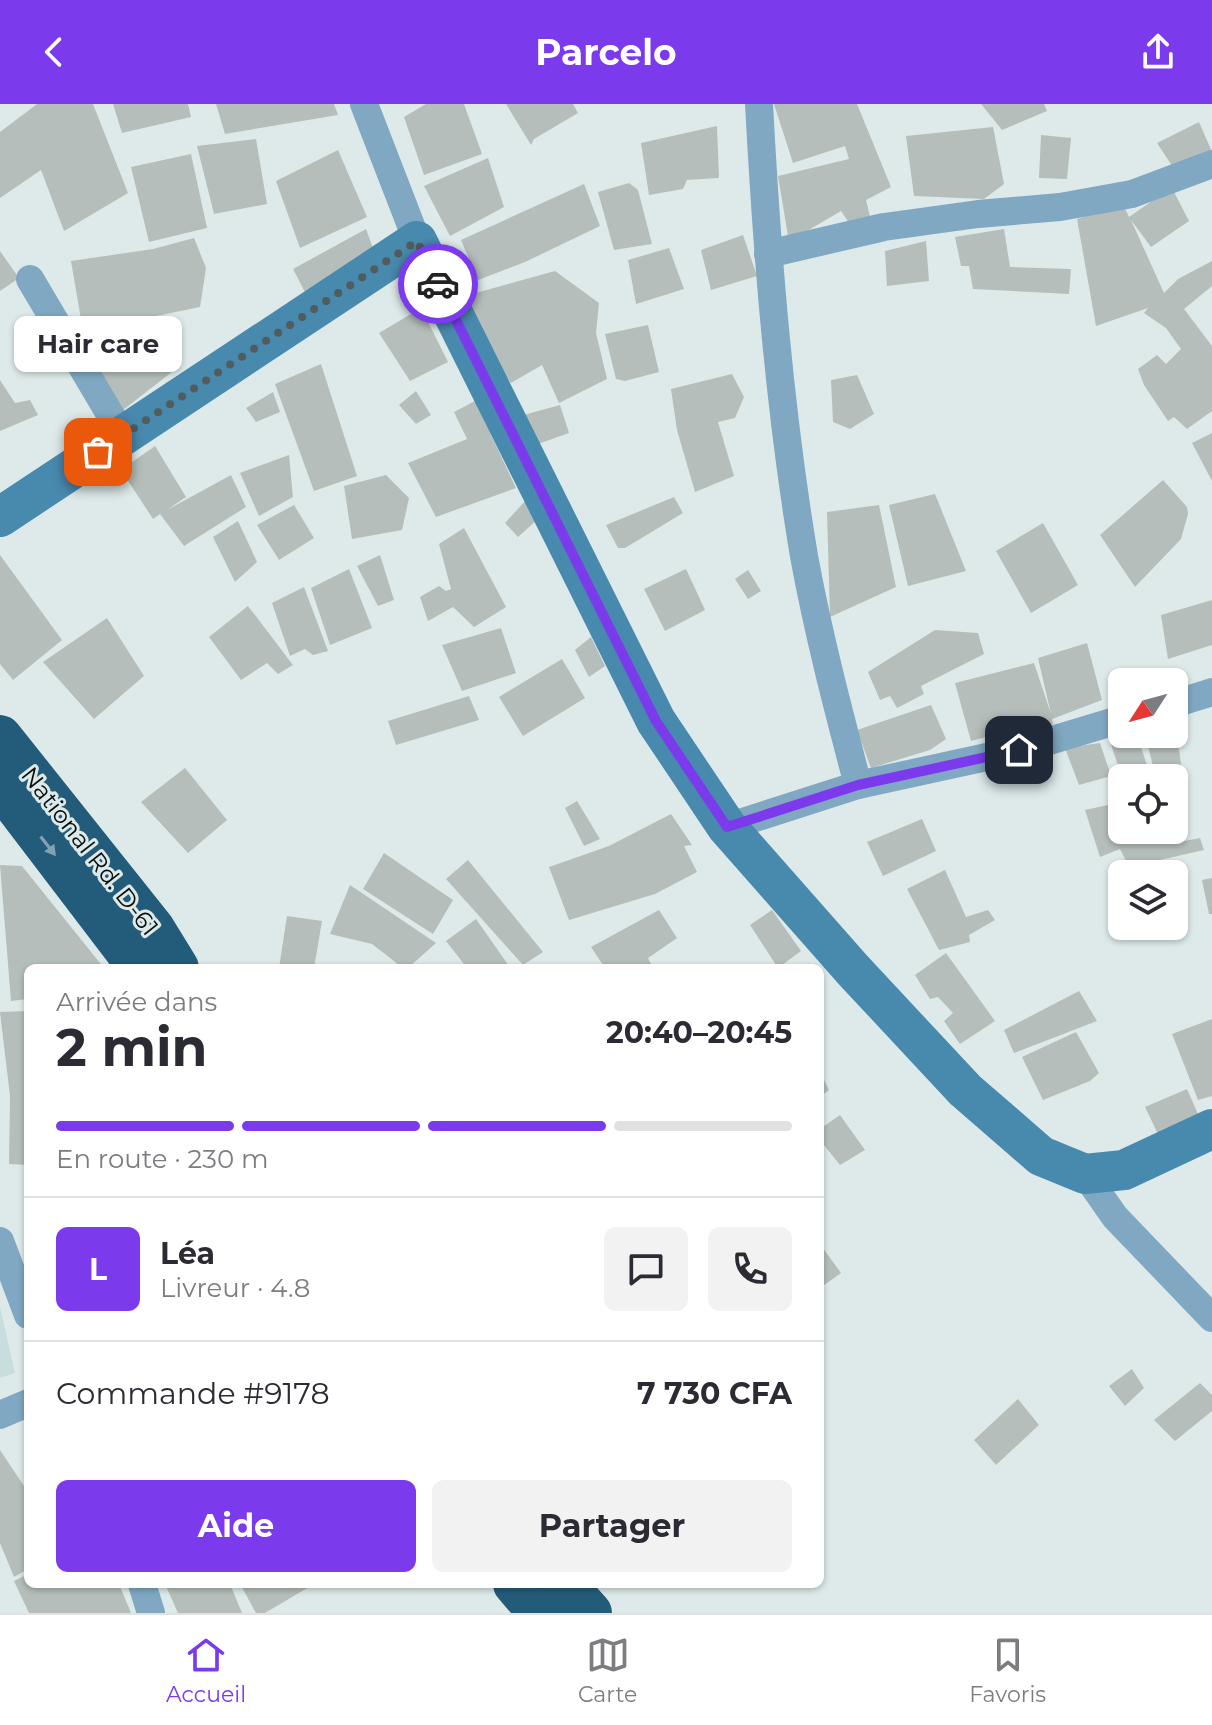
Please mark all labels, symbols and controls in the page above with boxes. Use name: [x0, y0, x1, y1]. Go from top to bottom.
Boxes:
icon: back: [32, 30, 76, 74]
text: Parcelo: [535, 30, 677, 74]
icon: share: [1136, 30, 1180, 74]
courier: [398, 244, 478, 324]
icon: car: [416, 262, 460, 306]
callout: Hair care: [14, 316, 182, 372]
text: Hair care: [37, 328, 159, 360]
pin: [64, 418, 132, 486]
icon: bag: [76, 430, 120, 474]
north arrow: [1108, 668, 1188, 748]
map controls: [1108, 668, 1188, 940]
pin: [985, 716, 1053, 784]
icon: home: [997, 728, 1041, 772]
street label: National Rd. D-61: [15, 761, 165, 941]
button: locate: [1108, 764, 1188, 844]
one-way arrow: [39, 836, 56, 856]
button: layers: [1108, 860, 1188, 940]
text: Arrivée dans: [56, 986, 217, 1018]
text: 20:40–20:45: [606, 1014, 792, 1051]
text: 2 min: [56, 1016, 208, 1079]
text: En route · 230 m: [56, 1143, 269, 1175]
button: chat: [604, 1227, 688, 1311]
button: phone: [708, 1227, 792, 1311]
text: Léa: [160, 1235, 215, 1272]
text: L: [89, 1251, 107, 1288]
text: Livreur · 4.8: [160, 1272, 310, 1304]
text: Commande #9178: [56, 1375, 330, 1412]
text: 7 730 CFA: [637, 1375, 792, 1412]
button: Aide: [56, 1480, 416, 1572]
button: Partager: [432, 1480, 792, 1572]
tab: Accueil: [166, 1633, 246, 1708]
tab: Carte: [578, 1633, 637, 1708]
tab: Favoris: [969, 1633, 1046, 1708]

